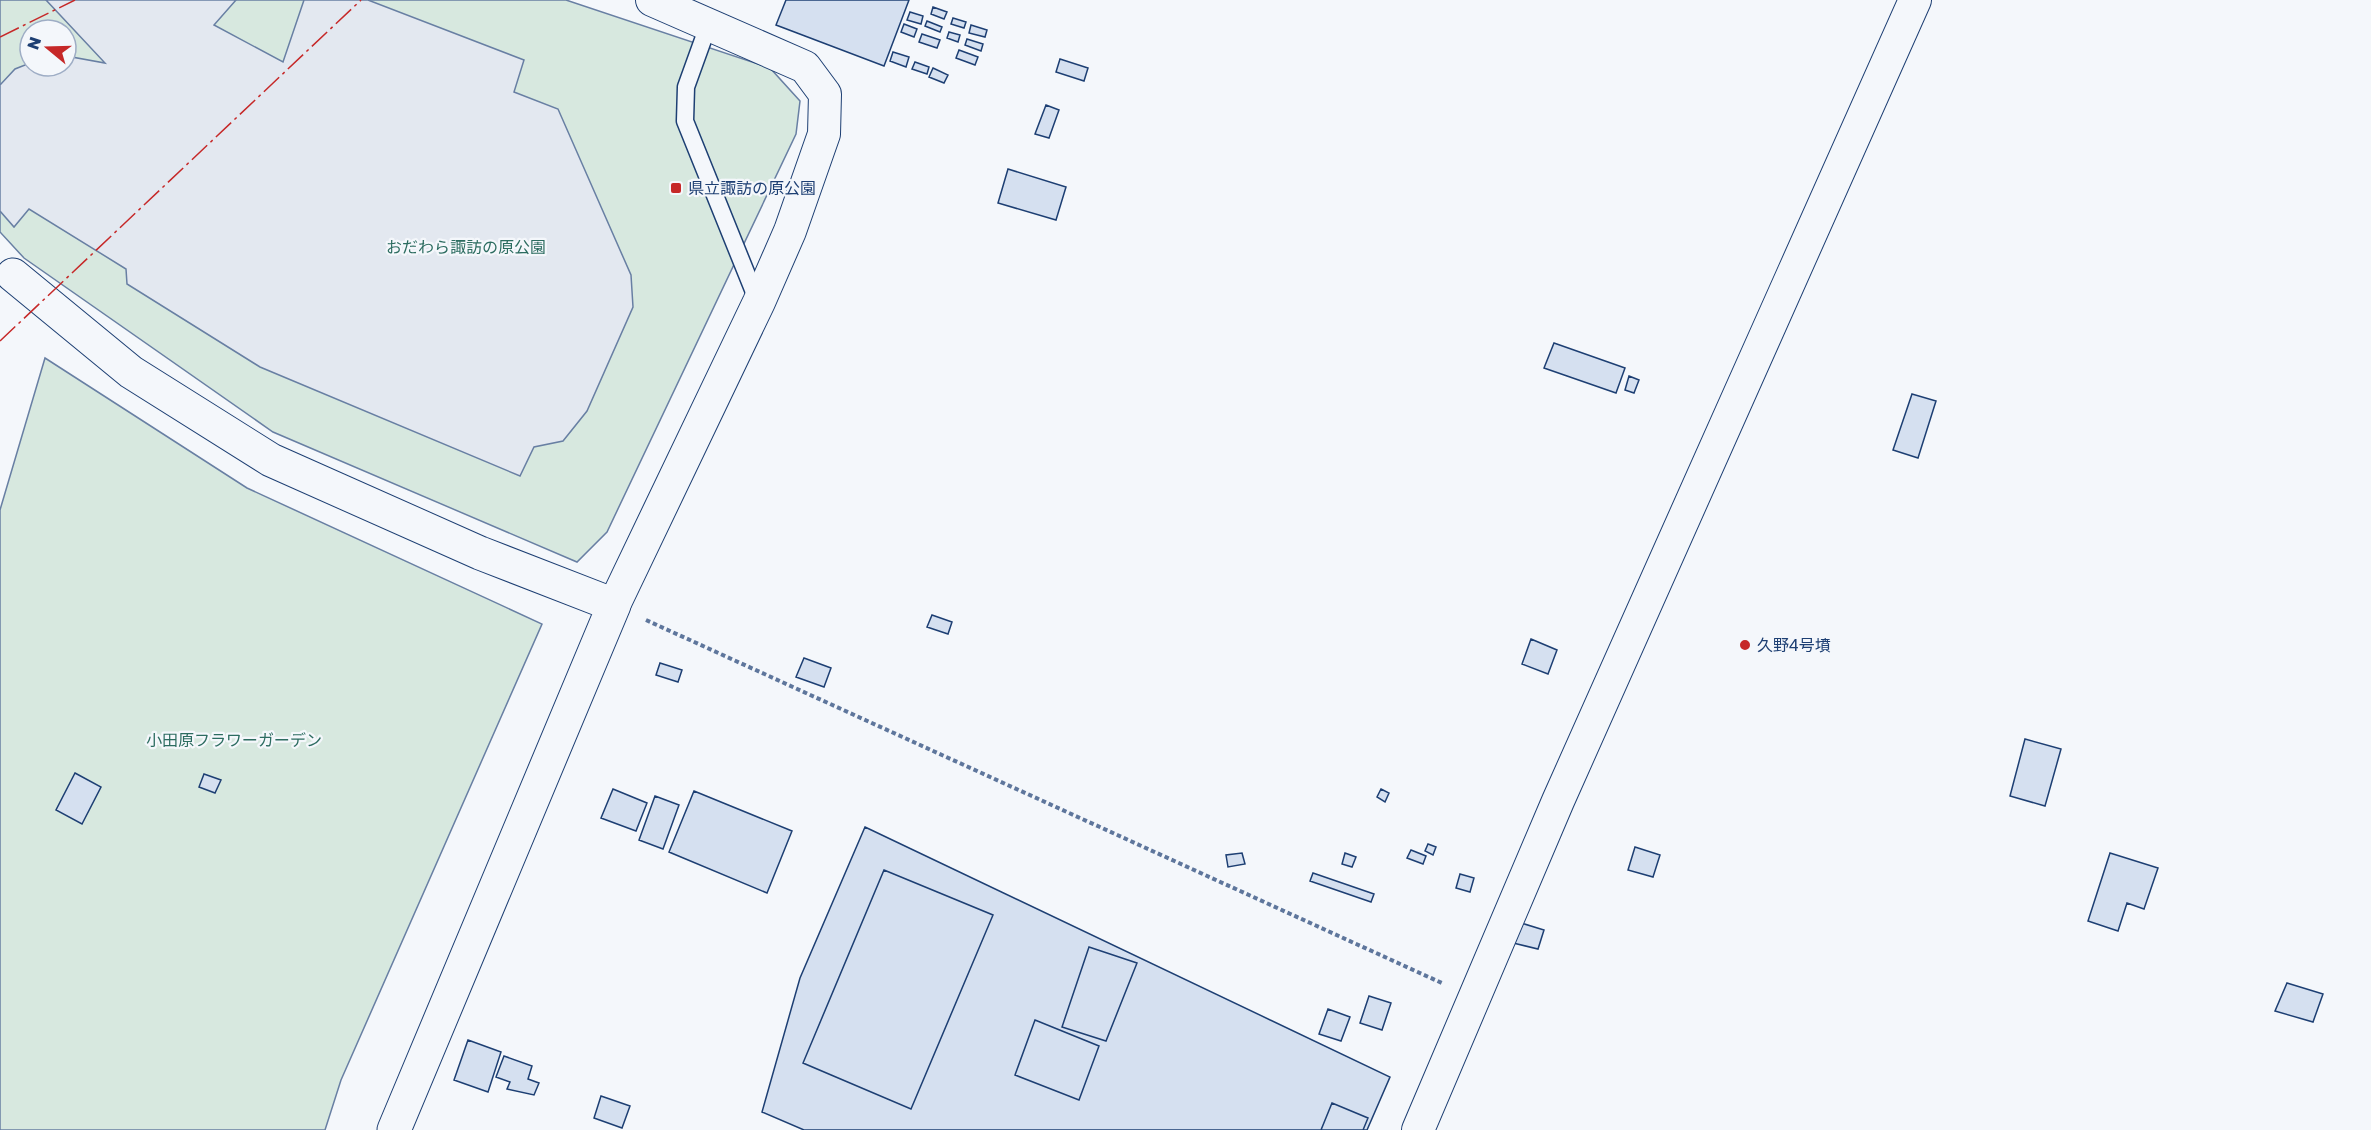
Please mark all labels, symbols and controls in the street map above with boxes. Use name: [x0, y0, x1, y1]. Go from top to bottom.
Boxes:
north arrow: [18, 18, 78, 78]
text: N: [22, 34, 45, 52]
place label: 県立諏訪の原公園: [688, 178, 816, 198]
marker: 県立諏訪の原公園: [669, 181, 683, 195]
park label: おだわら諏訪の原公園: [386, 237, 546, 257]
place label: 久野4号墳: [1757, 635, 1831, 655]
marker: 久野4号墳: [1738, 638, 1752, 652]
park label: 小田原フラワーガーデン: [146, 730, 322, 750]

